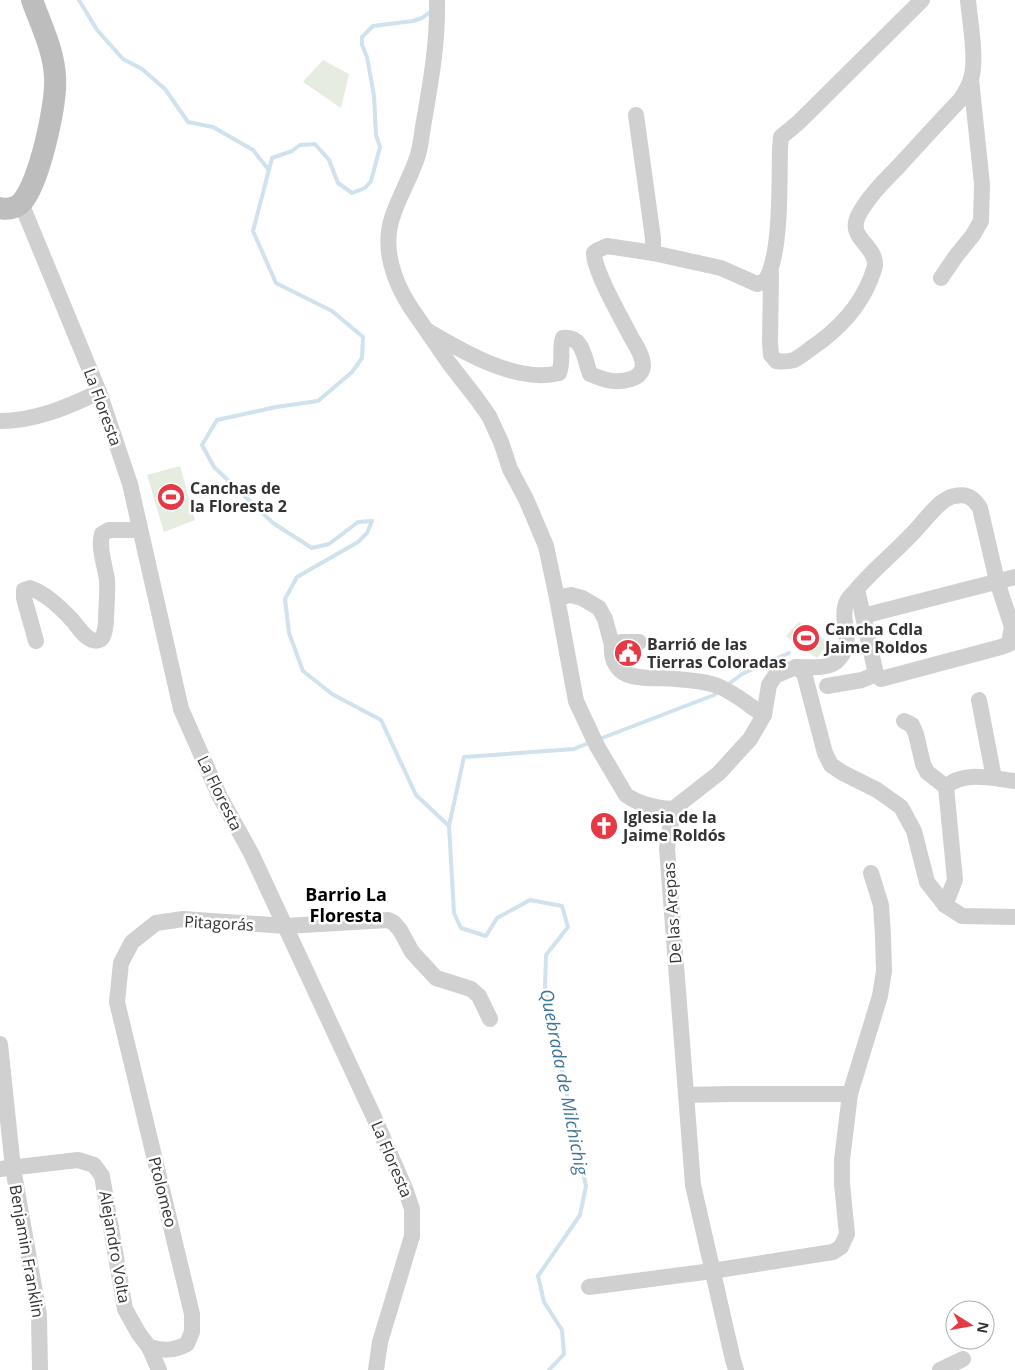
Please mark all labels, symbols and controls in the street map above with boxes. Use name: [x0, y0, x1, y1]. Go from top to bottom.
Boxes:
street label: La Floresta: [79, 365, 127, 449]
place label: Canchas de la Floresta 2: [190, 477, 287, 517]
sports icon: Canchas de la Floresta 2: [156, 482, 186, 512]
place label: Cancha Cdla Jaime Roldos: [823, 618, 928, 658]
sports icon: Cancha Cdla Jaime Roldos: [791, 623, 821, 653]
place label: Barrió de las Tierras Coloradas: [647, 633, 787, 673]
public building icon: Barrió de las Tierras Coloradas: [613, 638, 643, 668]
street label: La Floresta: [192, 752, 248, 834]
place label: Iglesia de la Jaime Roldós: [621, 806, 726, 846]
church icon: Iglesia de la Jaime Roldós: [589, 811, 619, 841]
street label: De las Arepas: [657, 862, 687, 964]
district label: Barrio La Floresta: [305, 882, 387, 927]
street label: Pitagorás: [184, 910, 254, 936]
water label: Quebrada de Milchichig: [535, 987, 595, 1178]
street label: La Floresta: [366, 1117, 418, 1201]
street label: Ptolomeo: [144, 1154, 182, 1230]
street label: Benjamin Franklin: [4, 1183, 50, 1319]
street label: Alejandro Volta: [94, 1189, 136, 1305]
north arrow: [945, 1300, 995, 1350]
text: N: [973, 1320, 994, 1335]

